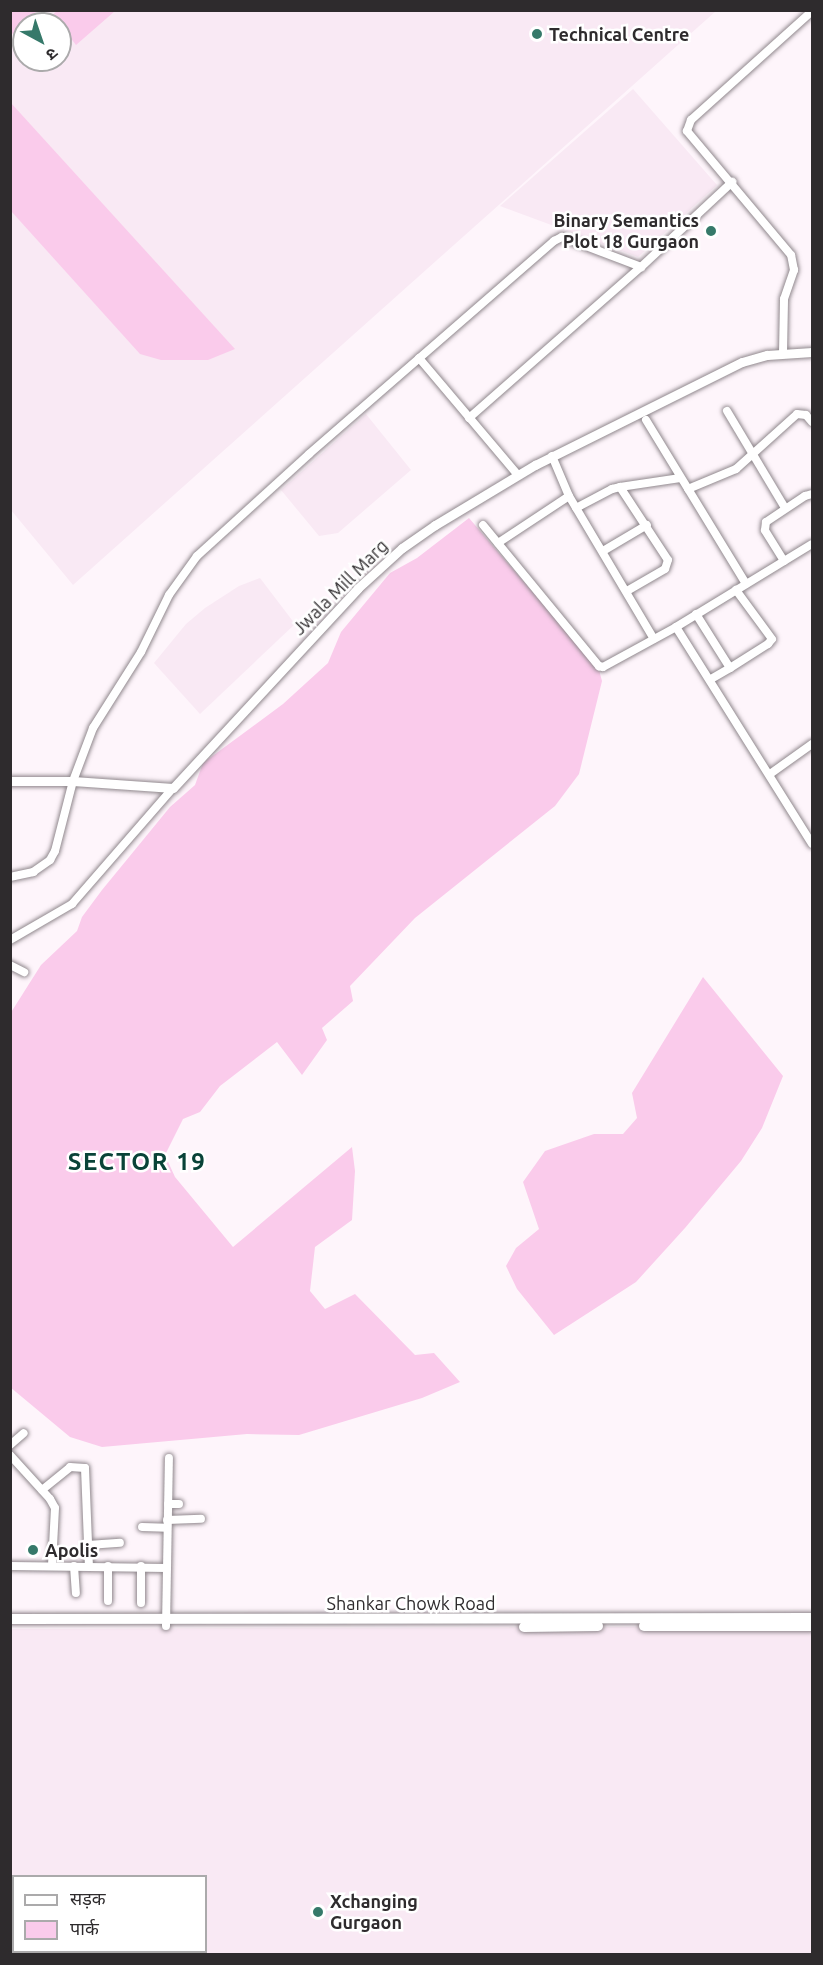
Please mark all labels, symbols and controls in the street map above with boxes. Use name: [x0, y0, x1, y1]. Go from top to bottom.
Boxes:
north arrow: [12, 12, 72, 72]
place label: Technical Centre: [549, 23, 689, 45]
marker: Technical Centre: [530, 27, 544, 41]
text: उ: [43, 44, 62, 64]
place label: Binary Semantics Plot 18 Gurgaon: [554, 210, 699, 252]
marker: Binary Semantics Plot 18 Gurgaon: [704, 224, 718, 238]
street label: Jwala Mill Marg: [288, 535, 392, 639]
district label: SECTOR 19: [68, 1148, 206, 1176]
place label: Apolis: [45, 1539, 98, 1561]
marker: Apolis: [26, 1543, 40, 1557]
street label: Shankar Chowk Road: [326, 1592, 496, 1614]
legend: [12, 1875, 207, 1953]
text: सड़क: [70, 1888, 106, 1908]
place label: Xchanging Gurgaon: [330, 1891, 418, 1934]
marker: Xchanging Gurgaon: [311, 1905, 325, 1919]
text: पार्क: [70, 1918, 99, 1938]

